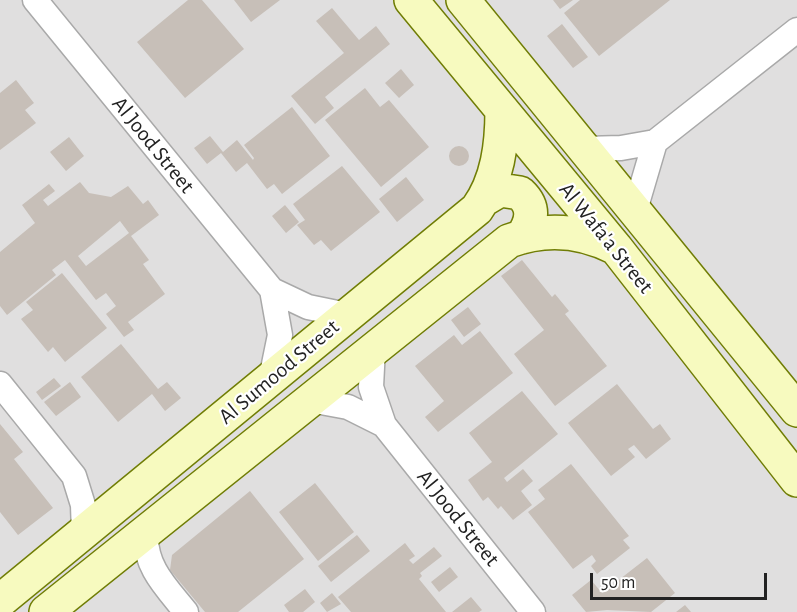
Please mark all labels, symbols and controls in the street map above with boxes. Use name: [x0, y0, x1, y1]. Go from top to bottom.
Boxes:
street label: Al Jood Street: [106, 91, 200, 199]
street label: Al Wafa'a Street: [553, 177, 659, 299]
street label: Al Sumood Street: [213, 314, 345, 430]
street label: Al Jood Street: [411, 464, 505, 572]
scale bar: [593, 561, 770, 599]
text: 50 m: [601, 574, 635, 592]

